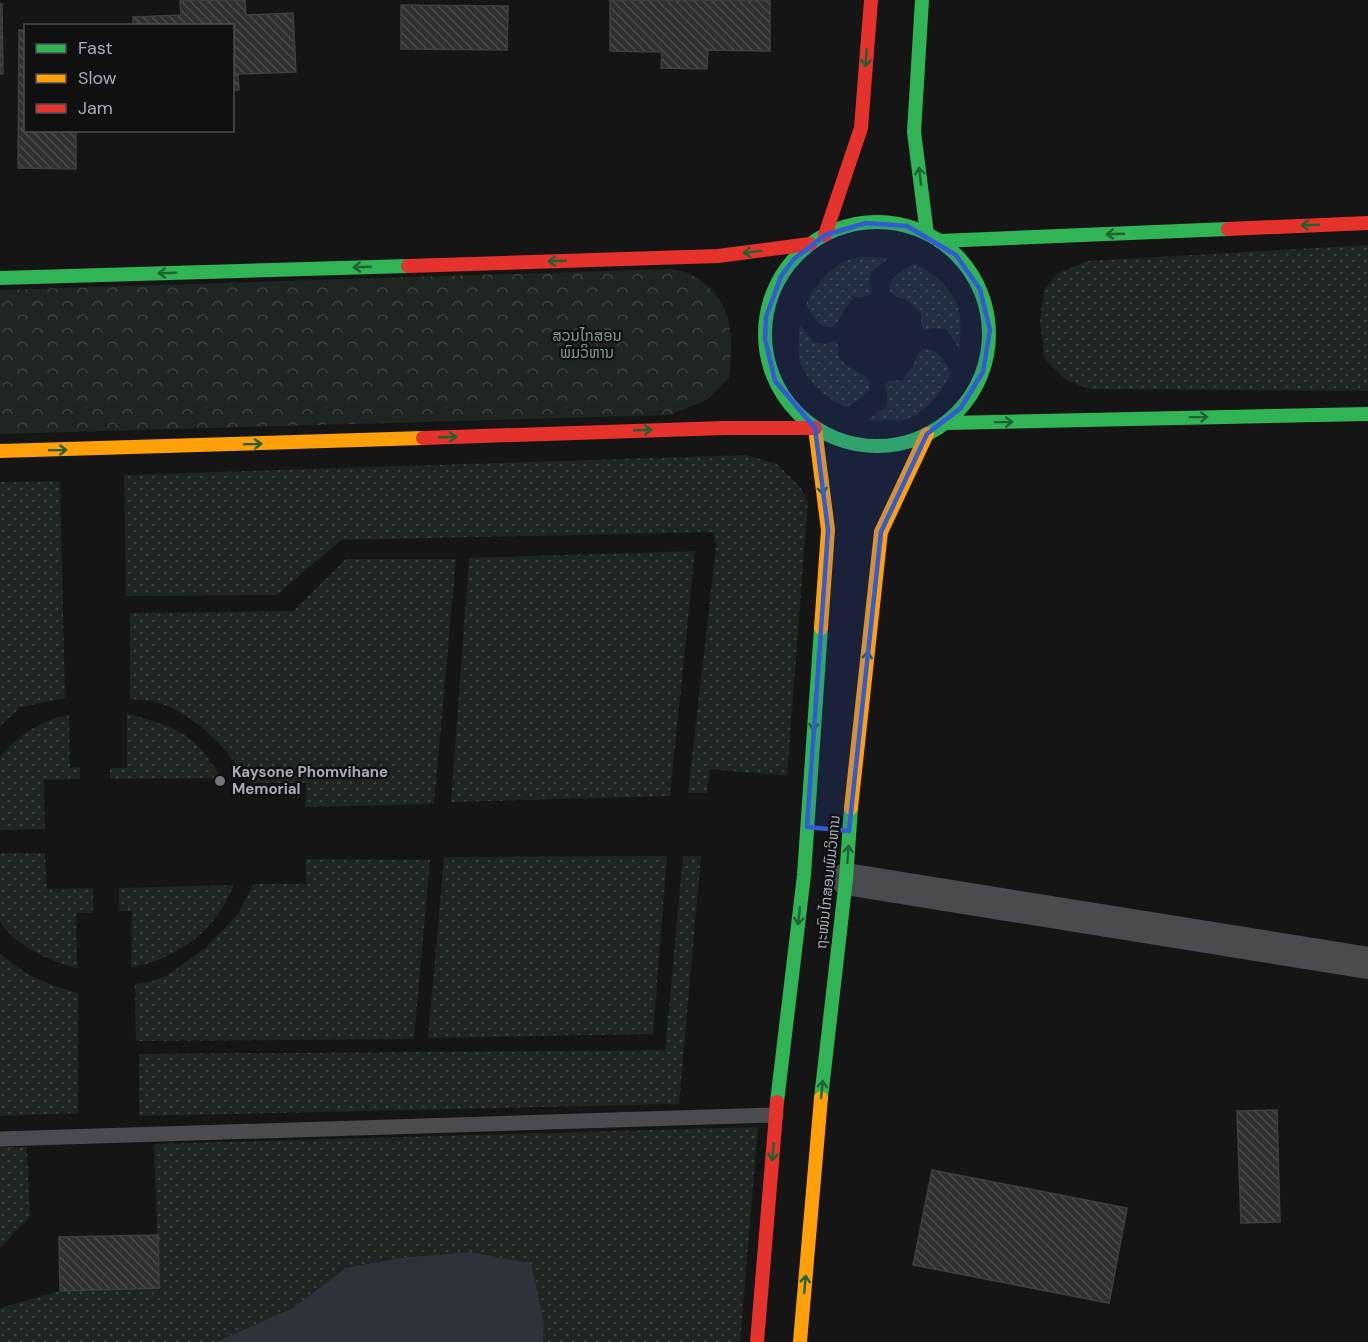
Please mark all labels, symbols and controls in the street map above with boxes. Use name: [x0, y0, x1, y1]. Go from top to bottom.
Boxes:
legend: [24, 24, 234, 132]
text: Fast: [78, 36, 113, 60]
one-way arrow: [861, 48, 872, 68]
text: Slow: [78, 66, 117, 90]
text: Jam: [78, 96, 113, 120]
one-way arrow: [914, 166, 925, 186]
one-way arrow: [1300, 220, 1320, 231]
one-way arrow: [1105, 228, 1125, 239]
one-way arrow: [742, 246, 762, 257]
one-way arrow: [548, 255, 568, 267]
one-way arrow: [353, 261, 373, 273]
one-way arrow: [158, 267, 178, 278]
park label: ສວນໄກສອນ ພົມວິຫານ: [552, 326, 622, 363]
one-way arrow: [1189, 412, 1209, 423]
one-way arrow: [994, 416, 1014, 427]
one-way arrow: [633, 425, 653, 436]
one-way arrow: [438, 431, 458, 443]
one-way arrow: [243, 438, 263, 449]
one-way arrow: [48, 444, 68, 456]
one-way arrow: [817, 475, 828, 495]
one-way arrow: [862, 650, 873, 670]
one-way arrow: [809, 711, 820, 731]
place label: Kaysone Phomvihane Memorial: [232, 762, 388, 799]
marker: Kaysone Phomvihane Memorial: [213, 774, 227, 788]
street label: ຖະໜົນໄກສອນພົມວິຫານ: [811, 814, 845, 950]
one-way arrow: [842, 844, 853, 864]
one-way arrow: [793, 906, 804, 926]
one-way arrow: [817, 1080, 828, 1100]
one-way arrow: [767, 1141, 778, 1161]
one-way arrow: [800, 1274, 811, 1294]

